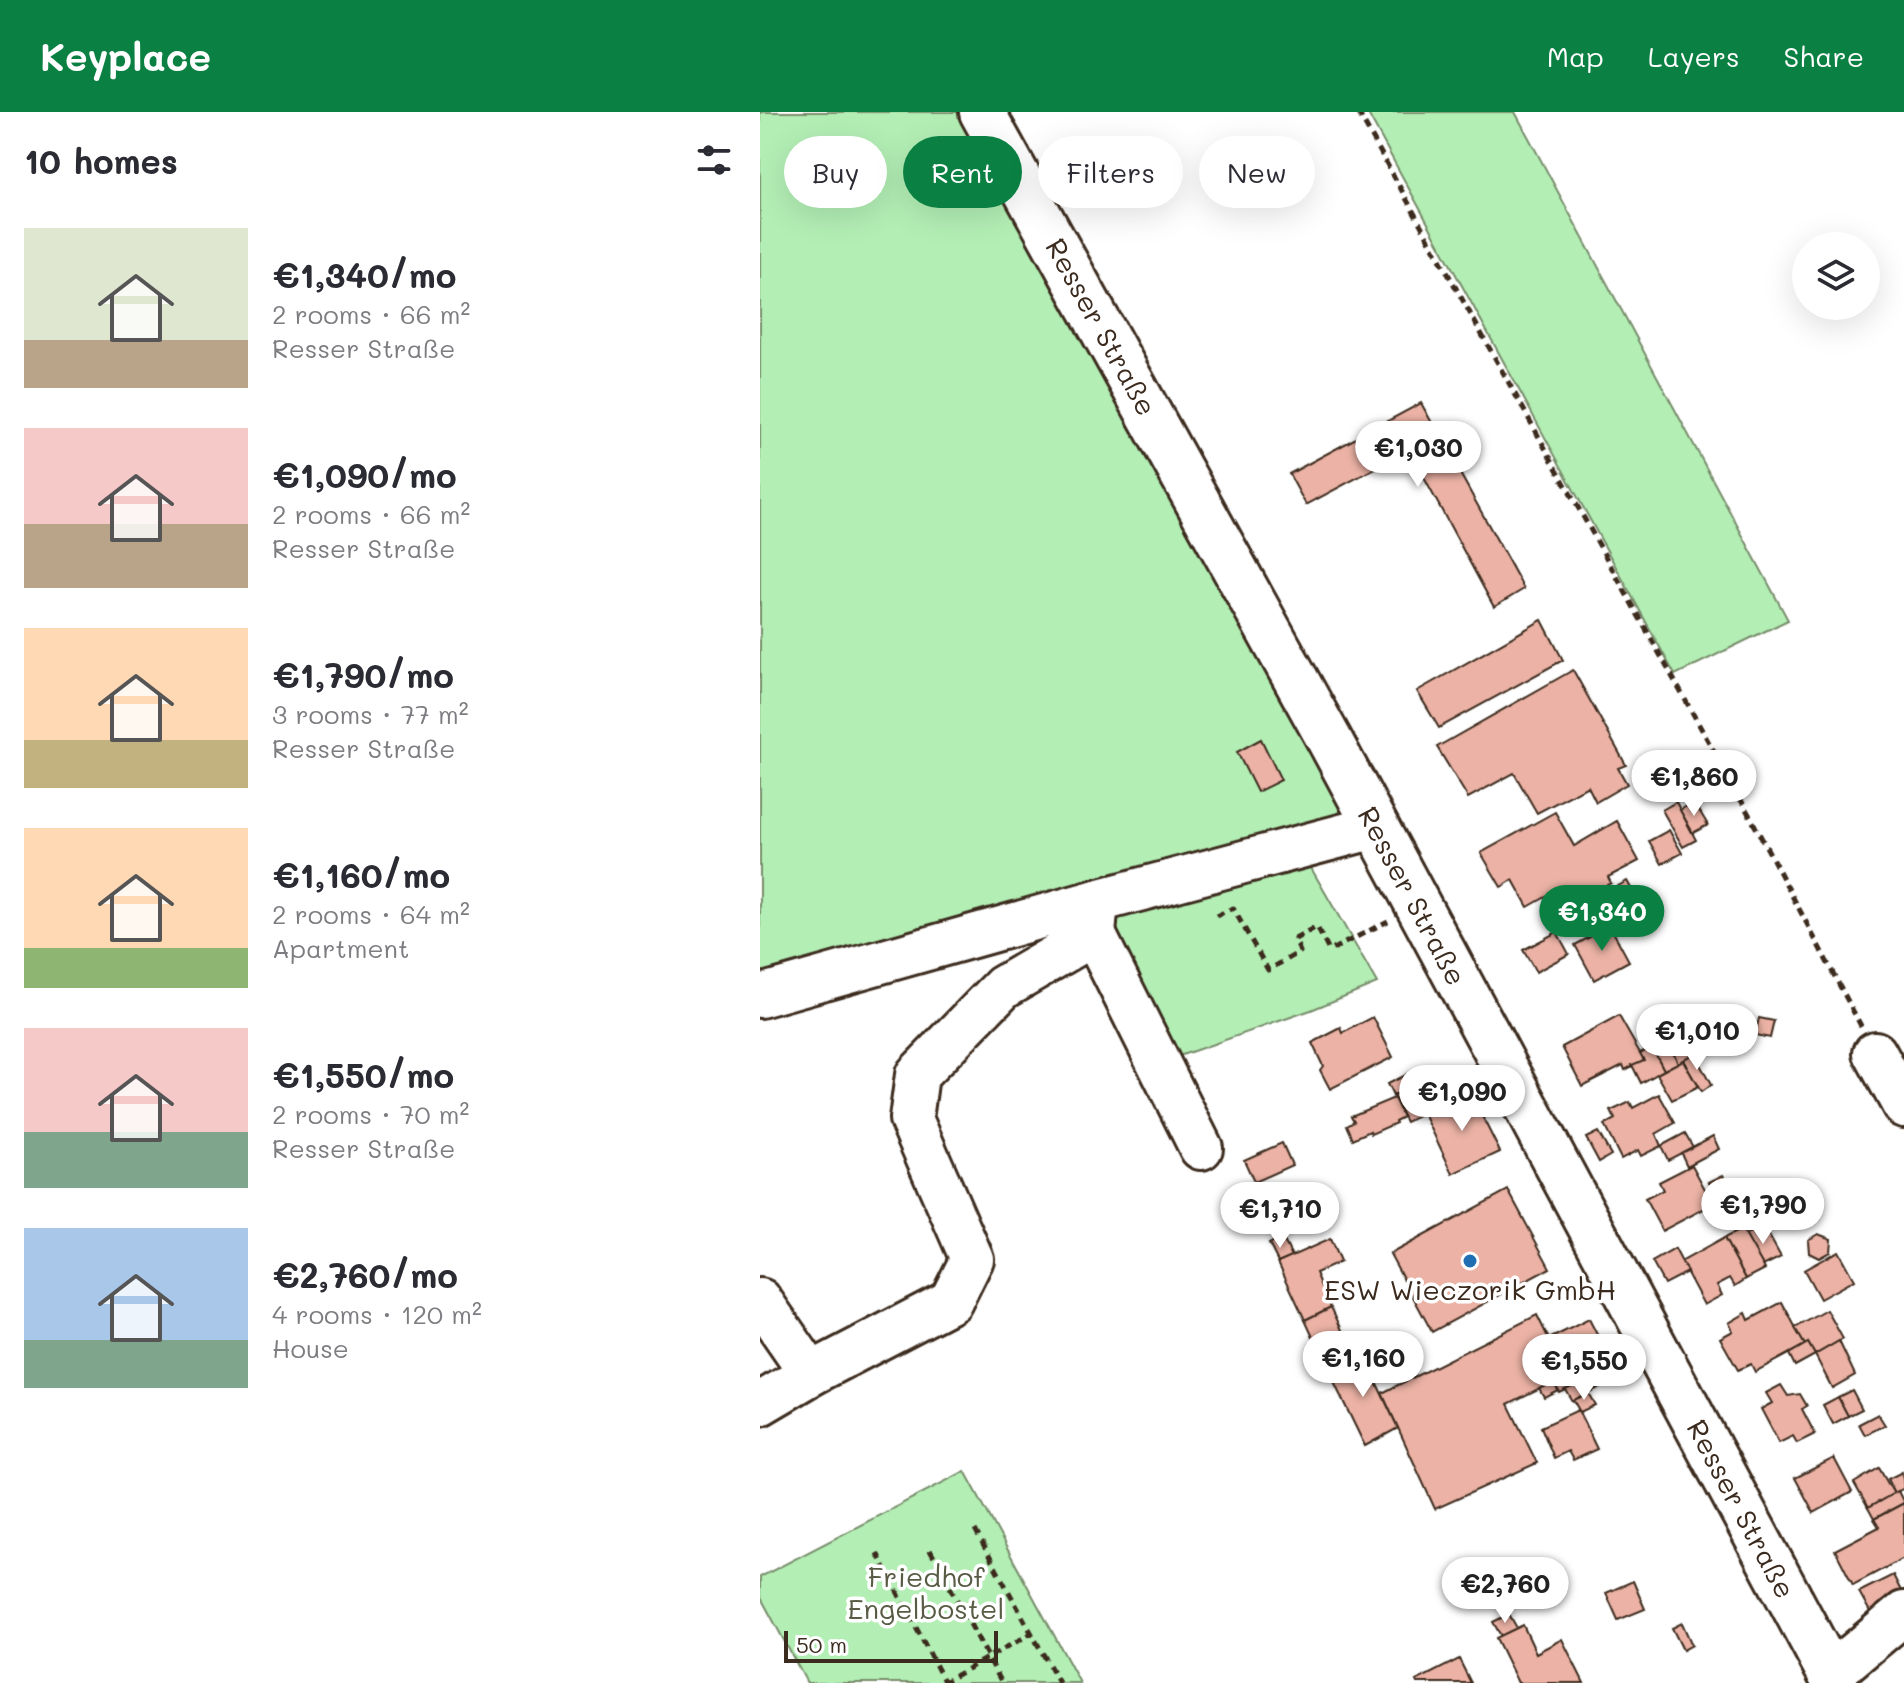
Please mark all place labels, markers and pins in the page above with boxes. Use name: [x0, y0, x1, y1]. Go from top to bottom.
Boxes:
pin: €1,030: [1353, 421, 1483, 489]
pin: €1,860: [1629, 750, 1759, 818]
pin: €1,340: [1537, 885, 1667, 953]
pin: €1,010: [1632, 1004, 1762, 1072]
pin: €1,090: [1397, 1065, 1527, 1133]
pin: €1,790: [1698, 1178, 1828, 1246]
pin: €1,710: [1215, 1182, 1345, 1250]
marker: ESW Wieczorik GmbH: [1461, 1252, 1479, 1270]
place label: ESW Wieczorik GmbH: [1324, 1271, 1616, 1307]
pin: €1,160: [1298, 1331, 1428, 1399]
pin: €1,550: [1519, 1334, 1649, 1402]
pin: €2,760: [1440, 1557, 1570, 1625]

